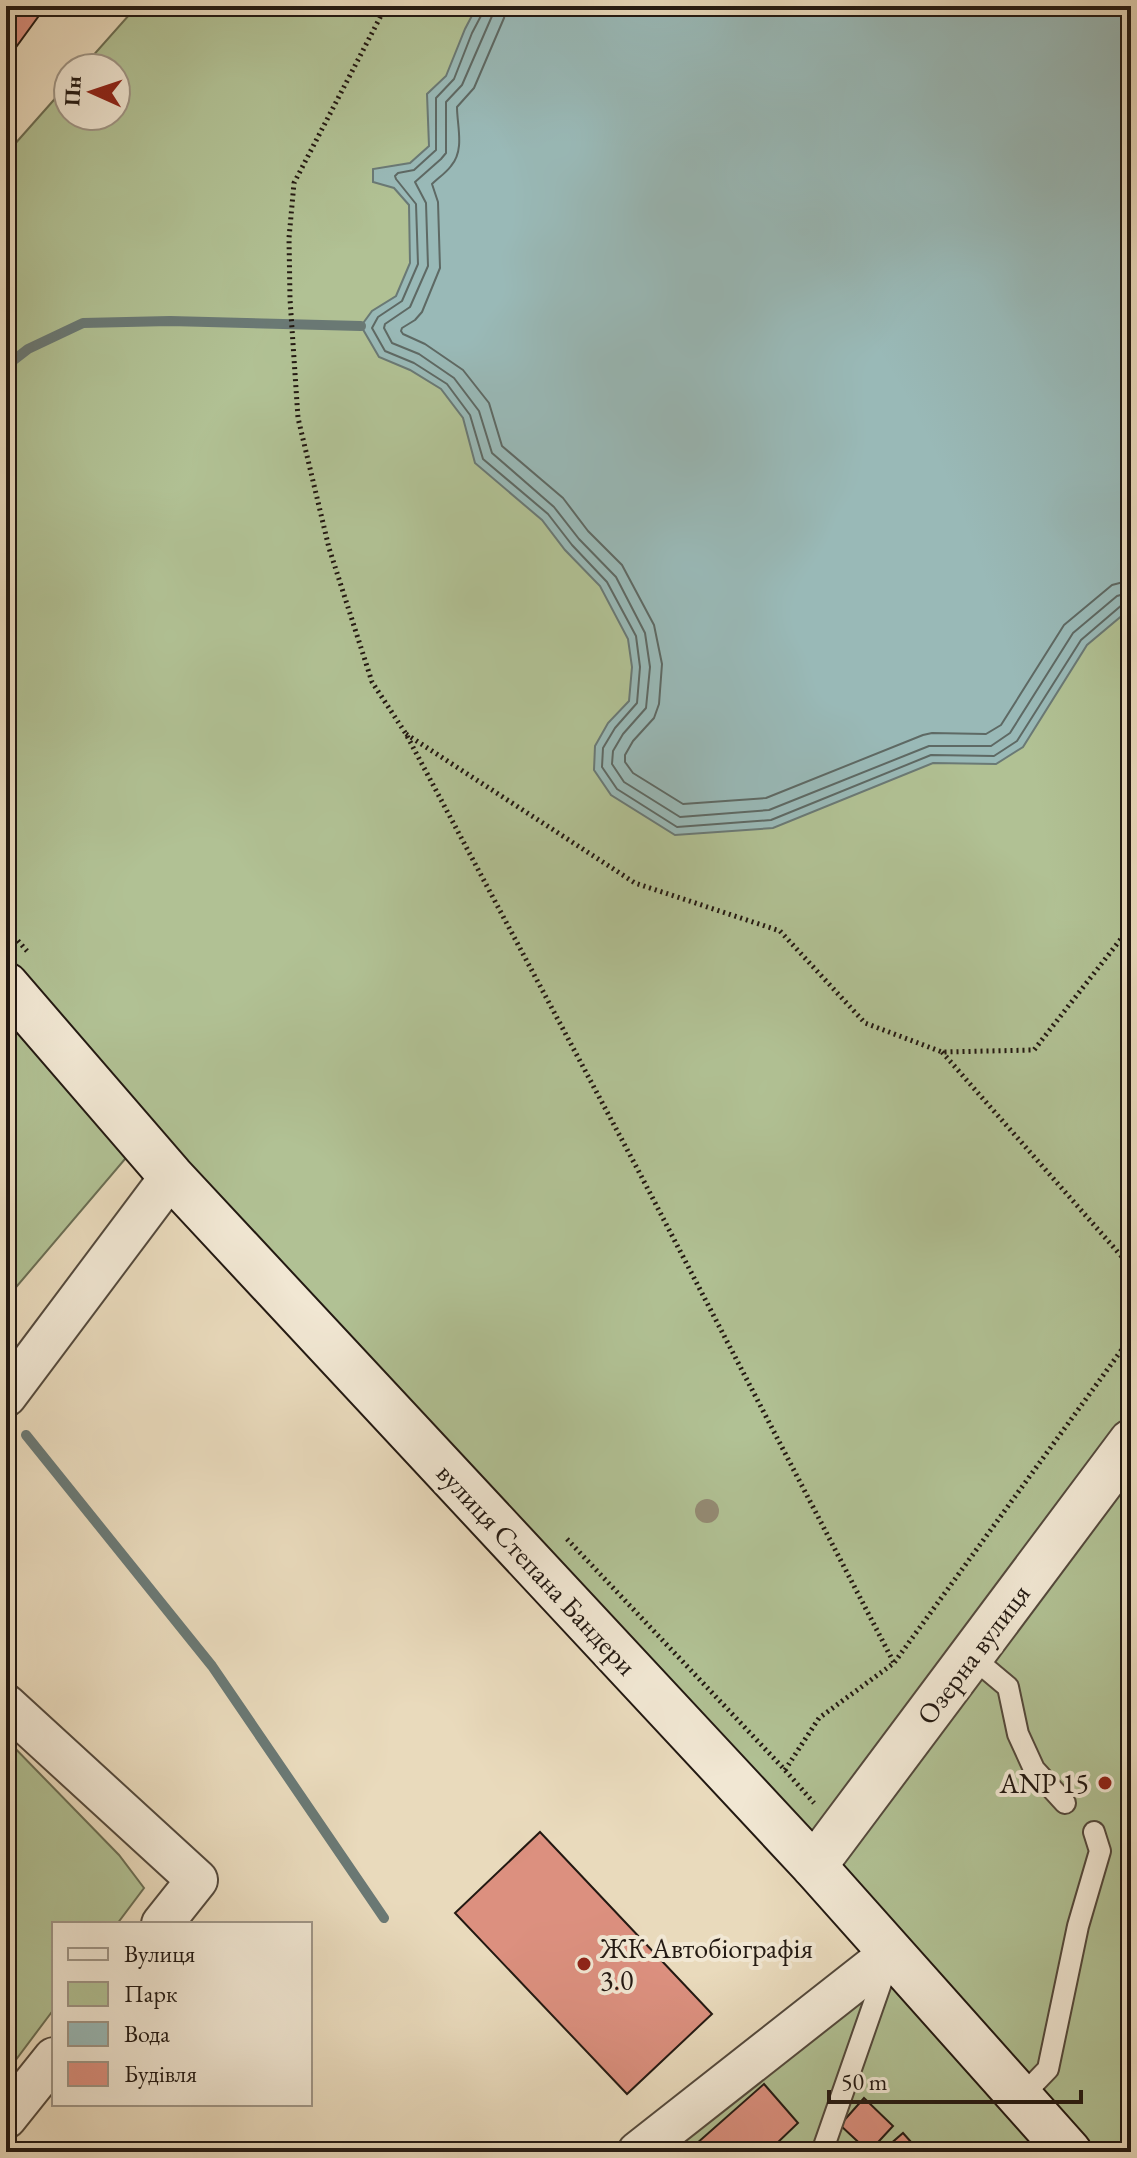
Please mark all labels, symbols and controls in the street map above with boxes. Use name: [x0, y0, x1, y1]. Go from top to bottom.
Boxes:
north arrow: [52, 52, 132, 132]
text: Пн: [57, 75, 88, 107]
street label: вулиця Степана Бандери: [429, 1455, 645, 1683]
street label: Озерна вулиця: [908, 1576, 1038, 1732]
place label: ANP 15: [999, 1765, 1089, 1801]
marker: ANP 15: [1096, 1774, 1114, 1792]
legend: [52, 1922, 312, 2106]
place label: ЖК Автобіографія 3.0: [599, 1930, 813, 1998]
text: Вулиця: [124, 1938, 196, 1969]
marker: ЖК Автобіографія 3.0: [575, 1955, 593, 1973]
text: Парк: [124, 1978, 178, 2009]
text: Вода: [124, 2018, 170, 2049]
scale bar: [829, 2054, 1081, 2104]
text: Будівля: [124, 2058, 197, 2089]
text: 50 m: [841, 2066, 888, 2097]

